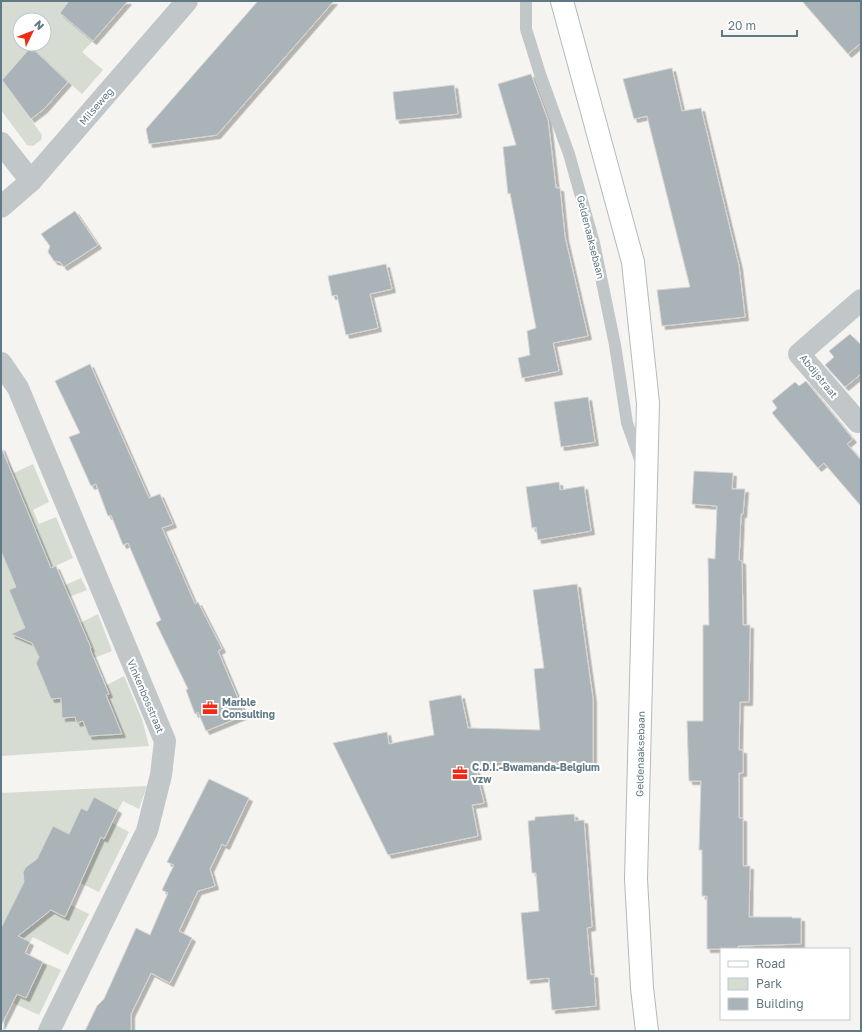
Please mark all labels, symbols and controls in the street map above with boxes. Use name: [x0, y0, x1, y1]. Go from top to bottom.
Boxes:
north arrow: [12, 12, 52, 52]
scale bar: [722, 12, 797, 38]
text: N: [32, 17, 47, 32]
text: 20 m: [728, 18, 756, 33]
street label: Milseweg: [77, 85, 115, 127]
street label: Geldenaaksebaan: [575, 194, 607, 280]
street label: Abdijstraat: [798, 352, 840, 400]
street label: Vinkenbosstraat: [125, 657, 167, 735]
place label: Marble Consulting: [222, 696, 275, 720]
office icon: Marble Consulting: [201, 699, 219, 717]
street label: Geldenaaksebaan: [633, 711, 647, 797]
place label: C.D.I.-Bwamanda-Belgium vzw: [472, 761, 600, 785]
office icon: C.D.I.-Bwamanda-Belgium vzw: [451, 764, 469, 782]
legend: [720, 948, 850, 1020]
text: Road: [756, 956, 785, 971]
text: Park: [756, 976, 782, 991]
text: Building: [756, 996, 804, 1011]

